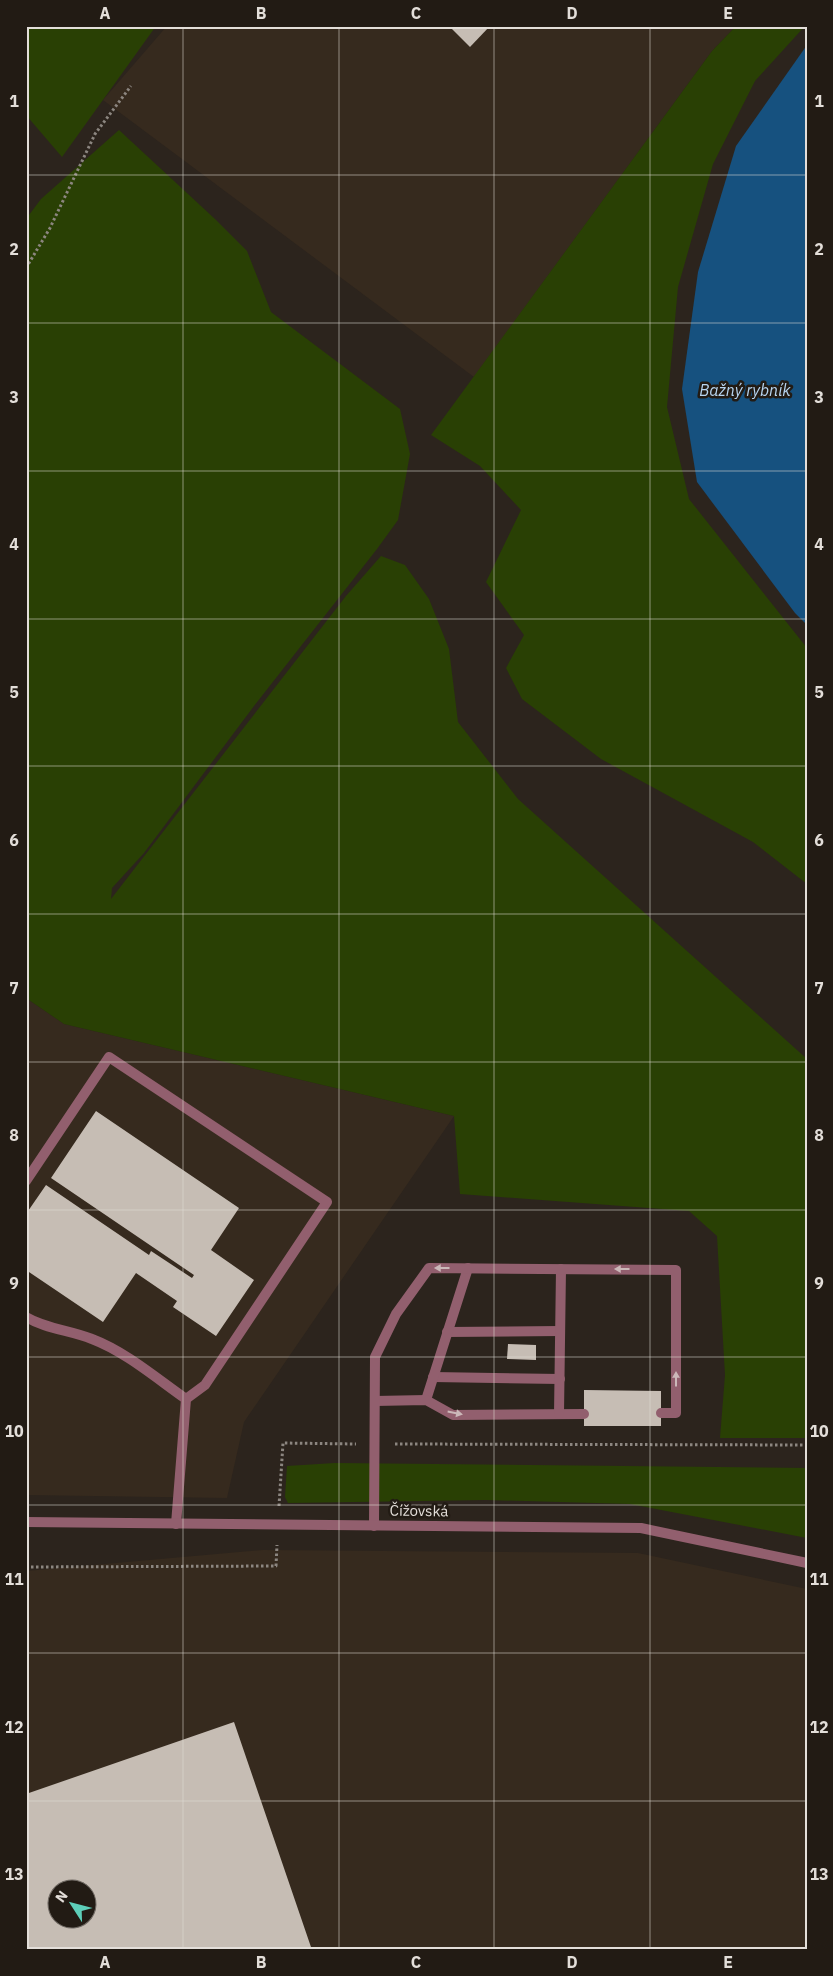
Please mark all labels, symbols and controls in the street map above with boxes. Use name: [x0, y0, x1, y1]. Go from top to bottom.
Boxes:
text: A: [100, 3, 111, 23]
text: B: [256, 3, 267, 23]
text: C: [411, 3, 421, 23]
text: D: [566, 3, 578, 23]
text: E: [723, 3, 733, 23]
text: 1: [9, 91, 19, 111]
text: 1: [814, 91, 824, 111]
text: 2: [9, 239, 19, 259]
text: 2: [814, 239, 824, 259]
water label: Bažný rybník: [699, 380, 791, 400]
text: 3: [9, 387, 19, 407]
text: 3: [814, 387, 824, 407]
text: 4: [9, 534, 19, 554]
text: 4: [814, 534, 824, 554]
text: 5: [9, 682, 19, 702]
text: 5: [814, 682, 824, 702]
text: 6: [9, 830, 19, 850]
text: 6: [814, 830, 824, 850]
text: 7: [9, 978, 19, 998]
text: 7: [814, 978, 824, 998]
text: 8: [9, 1125, 19, 1145]
text: 8: [814, 1125, 824, 1145]
one-way arrow: [434, 1264, 450, 1272]
one-way arrow: [614, 1265, 630, 1273]
text: 9: [9, 1273, 19, 1293]
text: 9: [814, 1273, 824, 1293]
one-way arrow: [672, 1370, 680, 1386]
one-way arrow: [448, 1409, 464, 1417]
text: 10: [4, 1421, 24, 1441]
text: 10: [809, 1421, 829, 1441]
street label: Čížovská: [390, 1500, 449, 1521]
text: 11: [4, 1569, 24, 1589]
text: 11: [809, 1569, 829, 1589]
text: 12: [4, 1717, 24, 1737]
text: 12: [809, 1717, 829, 1737]
text: 13: [4, 1864, 24, 1884]
text: 13: [809, 1864, 829, 1884]
north arrow: [48, 1878, 98, 1928]
text: N: [51, 1887, 72, 1906]
text: A: [100, 1952, 111, 1972]
text: B: [256, 1952, 267, 1972]
text: C: [411, 1952, 421, 1972]
text: D: [566, 1952, 578, 1972]
text: E: [723, 1952, 733, 1972]

